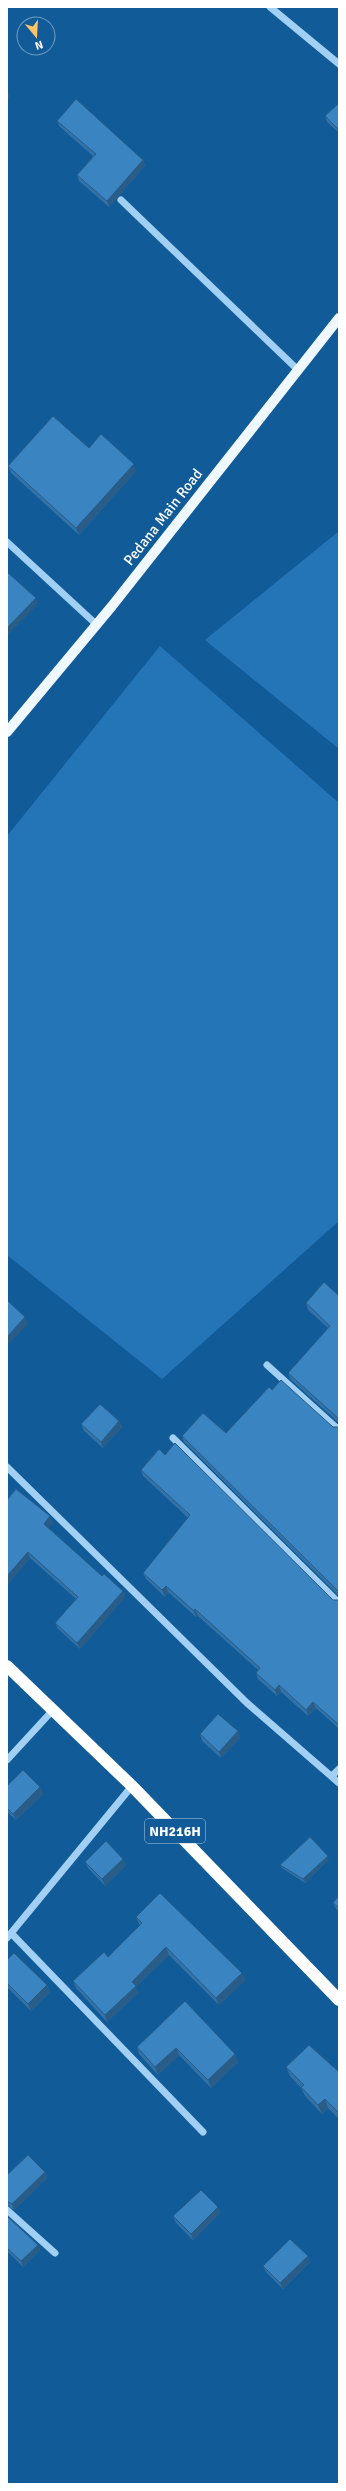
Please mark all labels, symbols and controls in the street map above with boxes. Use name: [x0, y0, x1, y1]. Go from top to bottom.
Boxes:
north arrow: [16, 16, 56, 56]
text: N: [33, 38, 45, 52]
street label: Pedana Main Road: [120, 465, 206, 569]
road number: NH216H: [145, 1819, 205, 1843]

